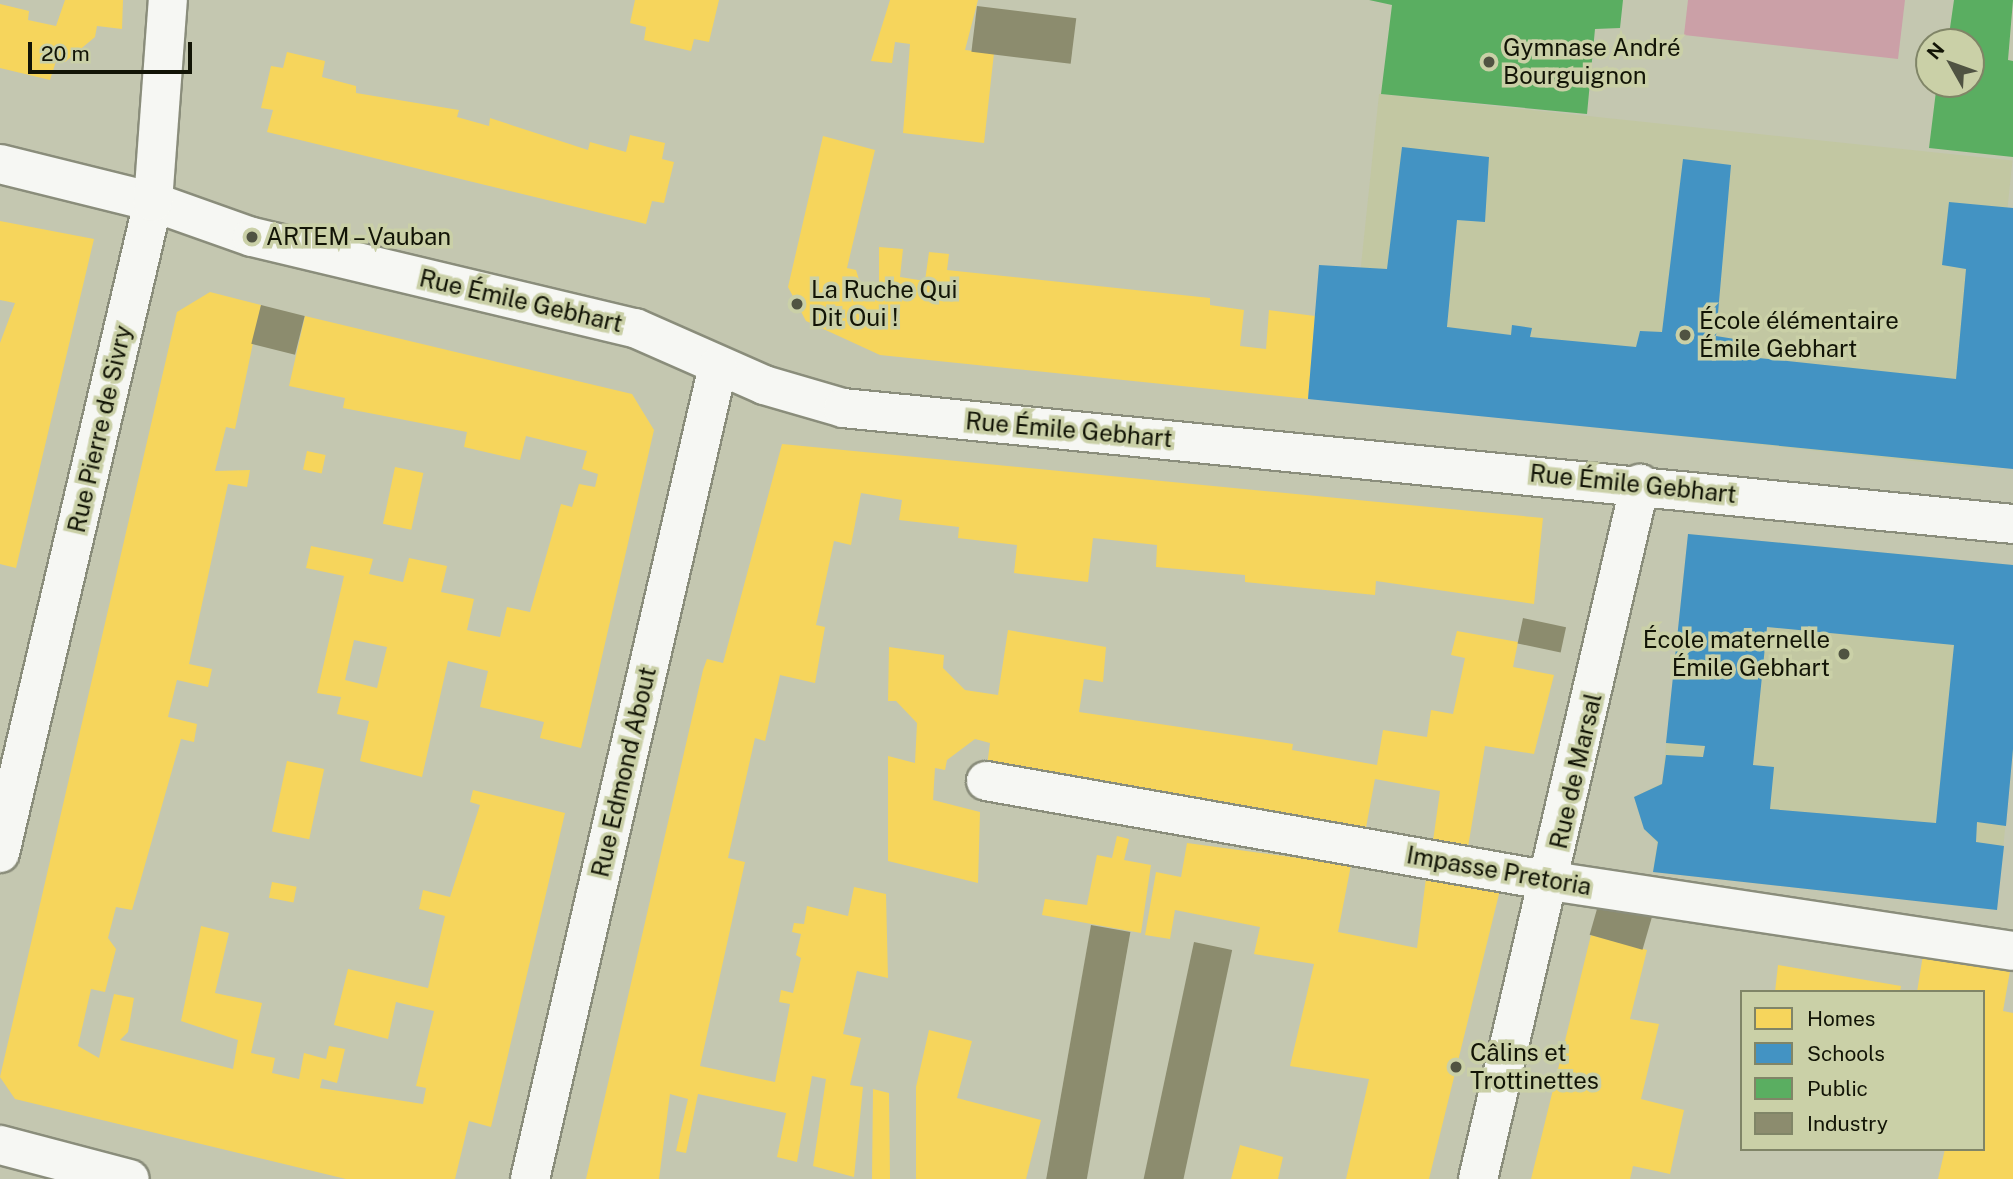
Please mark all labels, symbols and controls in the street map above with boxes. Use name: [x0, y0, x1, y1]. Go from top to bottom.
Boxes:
scale bar: [32, 28, 196, 72]
north arrow: [1915, 28, 1985, 98]
place label: Gymnase André Bourguignon: [1503, 34, 1681, 90]
text: N: [1922, 38, 1949, 64]
text: 20 m: [41, 41, 90, 66]
marker: Gymnase André Bourguignon: [1481, 54, 1497, 70]
place label: ARTEM – Vauban: [266, 223, 458, 251]
marker: ARTEM – Vauban: [244, 229, 260, 245]
street label: Rue Émile Gebhart: [416, 264, 626, 338]
place label: La Ruche Qui Dit Oui !: [811, 276, 958, 332]
marker: La Ruche Qui Dit Oui !: [789, 296, 805, 312]
place label: École élémentaire Émile Gebhart: [1699, 307, 1899, 363]
street label: Rue Pierre de Sivry: [62, 322, 138, 536]
marker: École élémentaire Émile Gebhart: [1677, 327, 1693, 343]
street label: Rue Émile Gebhart: [964, 407, 1174, 453]
street label: Rue Émile Gebhart: [1528, 459, 1738, 509]
place label: École maternelle Émile Gebhart: [1643, 626, 1830, 682]
marker: École maternelle Émile Gebhart: [1836, 646, 1852, 662]
street label: Rue Edmond About: [586, 664, 662, 880]
street label: Rue de Marsal: [1544, 690, 1608, 852]
street label: Impasse Pretoria: [1404, 841, 1594, 901]
legend: [1740, 990, 1985, 1151]
text: Homes: [1807, 1006, 1875, 1031]
place label: Câlins et Trottinettes: [1470, 1039, 1599, 1095]
text: Schools: [1807, 1041, 1885, 1066]
marker: Câlins et Trottinettes: [1448, 1059, 1464, 1075]
text: Public: [1807, 1076, 1868, 1101]
text: Industry: [1807, 1111, 1888, 1136]

